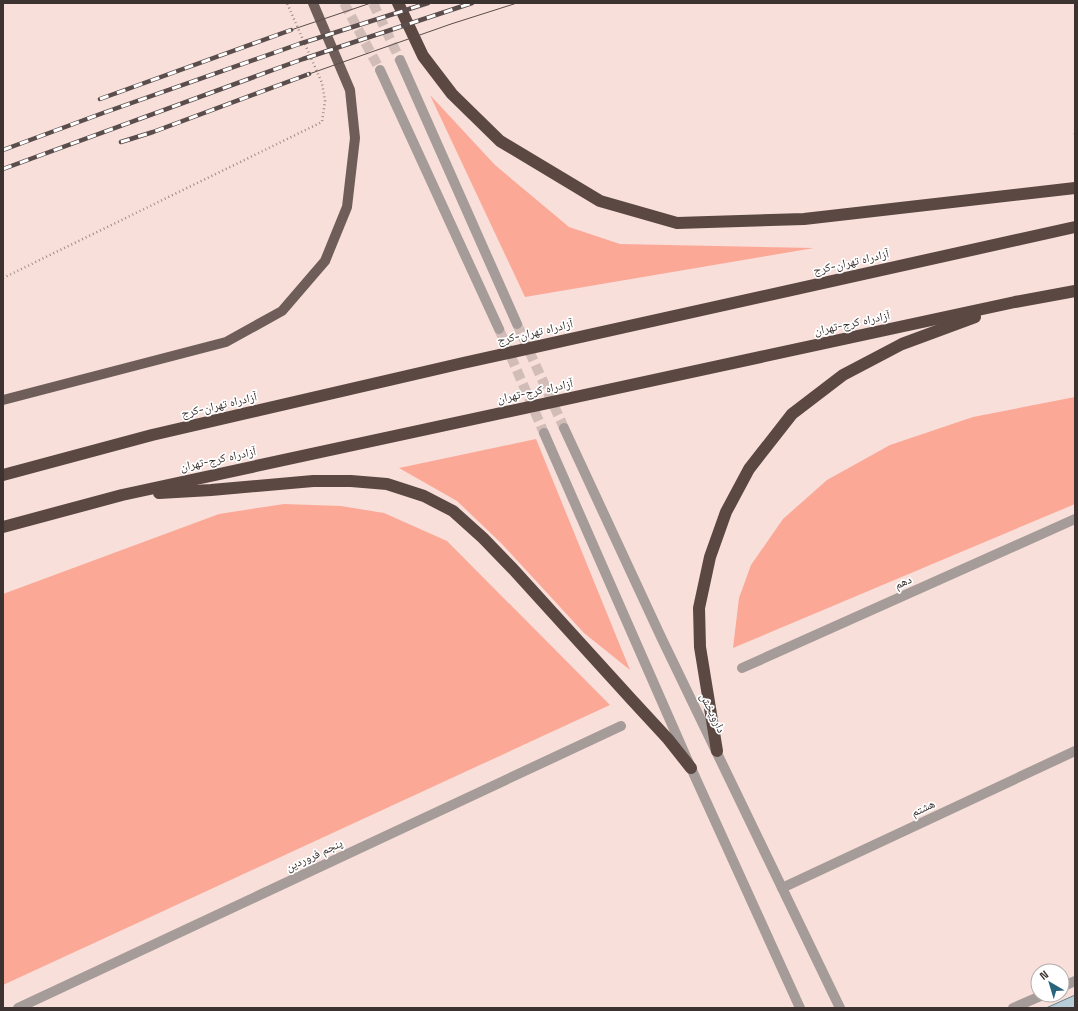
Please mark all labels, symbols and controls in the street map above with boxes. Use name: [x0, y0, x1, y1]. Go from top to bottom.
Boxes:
street label: آزادراه تهران-کرج: [812, 245, 891, 278]
street label: آزادراه کرج-تهران: [813, 307, 892, 339]
street label: آزادراه تهران-کرج: [496, 315, 575, 348]
street label: آزادراه کرج-تهران: [496, 375, 575, 407]
street label: آزادراه تهران-کرج: [180, 388, 259, 421]
street label: آزادراه کرج-تهران: [179, 443, 258, 475]
street label: دهم: [892, 571, 914, 593]
street label: داروپخش: [697, 690, 729, 736]
street label: هشتم: [908, 796, 938, 820]
street label: پنجم فروردین: [283, 835, 346, 875]
north arrow: [1030, 963, 1070, 1003]
text: N: [1037, 967, 1051, 983]

